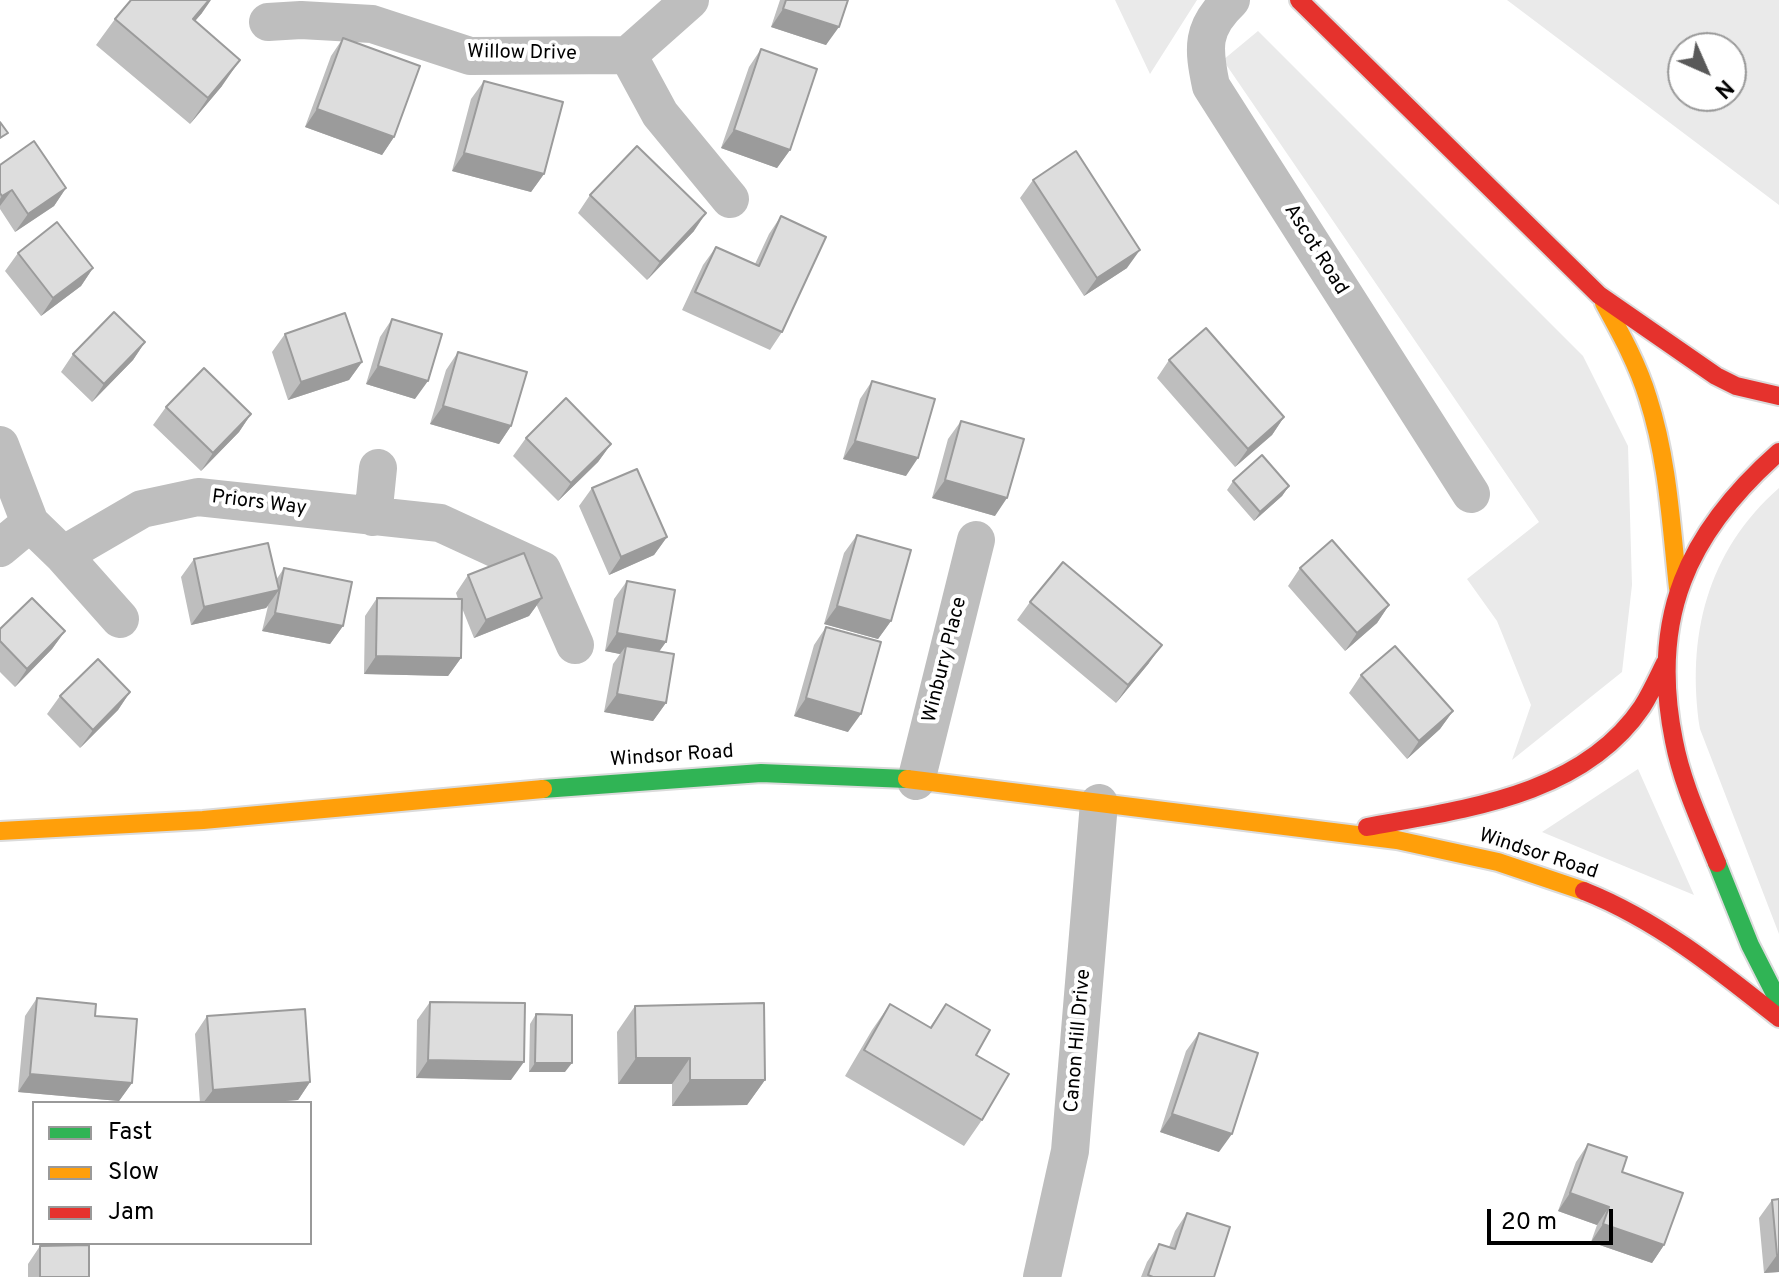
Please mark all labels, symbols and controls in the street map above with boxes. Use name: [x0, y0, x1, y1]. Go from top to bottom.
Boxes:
north arrow: [1667, 32, 1747, 112]
street label: Willow Drive: [467, 41, 577, 67]
text: N: [1708, 73, 1738, 103]
street label: Ascot Road: [1278, 200, 1352, 300]
street label: Priors Way: [210, 486, 308, 522]
street label: Winbury Place: [919, 595, 973, 725]
street label: Windsor Road: [609, 741, 735, 773]
street label: Windsor Road: [1475, 824, 1601, 886]
street label: Canon Hill Drive: [1061, 968, 1097, 1114]
legend: [32, 1101, 312, 1245]
text: Fast: [108, 1118, 152, 1148]
text: Slow: [108, 1158, 159, 1188]
scale bar: [1491, 1193, 1617, 1243]
text: Jam: [108, 1198, 154, 1228]
text: 20 m: [1501, 1208, 1557, 1238]

